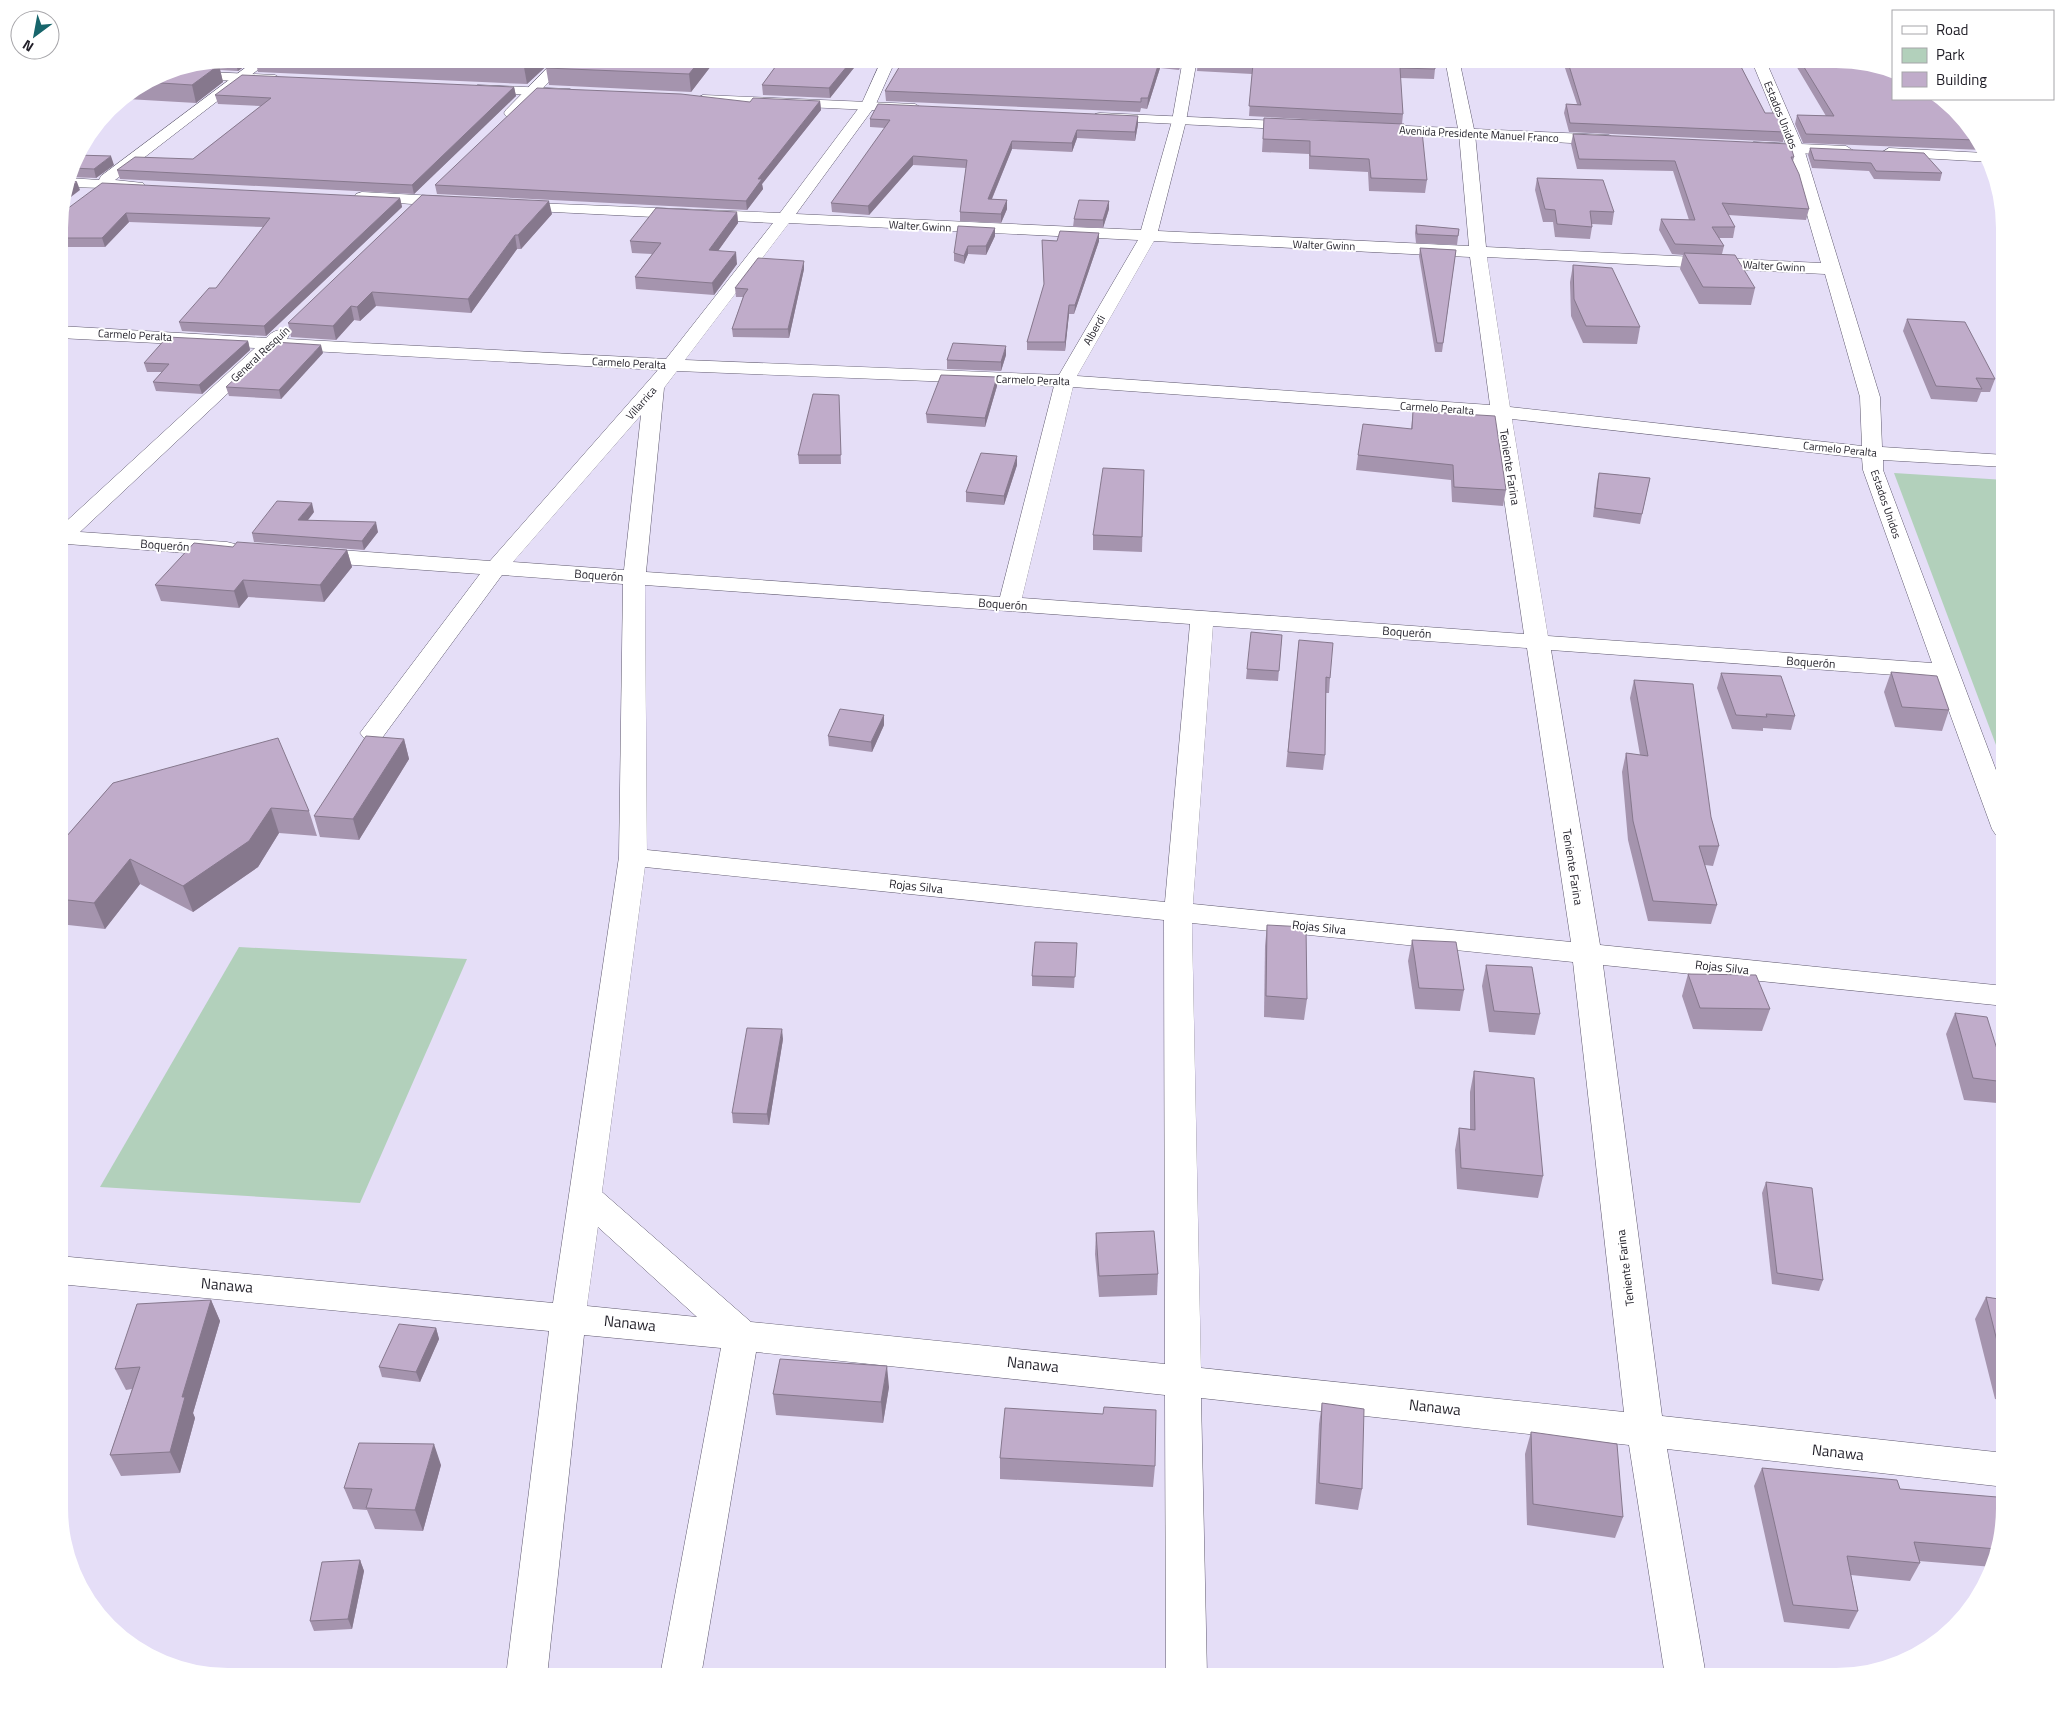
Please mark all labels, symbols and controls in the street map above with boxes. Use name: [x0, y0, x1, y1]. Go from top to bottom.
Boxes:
north arrow: [10, 10, 60, 60]
legend: [1892, 10, 2054, 100]
text: Road: [1936, 18, 1968, 41]
text: N: [18, 35, 38, 58]
text: Park: [1936, 43, 1965, 66]
text: Building: [1936, 68, 1987, 91]
street label: Estados Unidos: [1760, 79, 1802, 151]
street label: Avenida Presidente Manuel Franco: [1399, 122, 1559, 146]
street label: Walter Gwinn: [888, 216, 952, 236]
street label: Walter Gwinn: [1292, 236, 1356, 254]
street label: Walter Gwinn: [1742, 256, 1806, 276]
street label: Alberdi: [1079, 312, 1109, 348]
street label: General Resquín: [227, 322, 293, 386]
street label: Carmelo Peralta: [98, 325, 173, 345]
street label: Carmelo Peralta: [592, 353, 667, 373]
street label: Carmelo Peralta: [996, 371, 1071, 389]
street label: Villarrica: [622, 382, 660, 423]
street label: Carmelo Peralta: [1399, 397, 1475, 419]
street label: Teniente Farina: [1495, 428, 1525, 506]
street label: Carmelo Peralta: [1802, 437, 1878, 461]
street label: Estados Unidos: [1867, 467, 1905, 541]
street label: Boquerón: [140, 534, 190, 556]
street label: Boquerón: [574, 564, 624, 586]
street label: Boquerón: [978, 593, 1028, 615]
street label: Boquerón: [1382, 621, 1432, 643]
street label: Boquerón: [1786, 651, 1836, 673]
street label: Teniente Farina: [1558, 828, 1588, 906]
street label: Rojas Silva: [888, 874, 944, 898]
street label: Rojas Silva: [1291, 915, 1347, 939]
street label: Rojas Silva: [1694, 955, 1750, 979]
street label: Teniente Farina: [1611, 1229, 1639, 1307]
street label: Nanawa: [200, 1271, 254, 1299]
street label: Nanawa: [603, 1309, 658, 1337]
street label: Nanawa: [1006, 1350, 1061, 1378]
street label: Nanawa: [1408, 1393, 1463, 1421]
street label: Nanawa: [1811, 1438, 1866, 1466]

